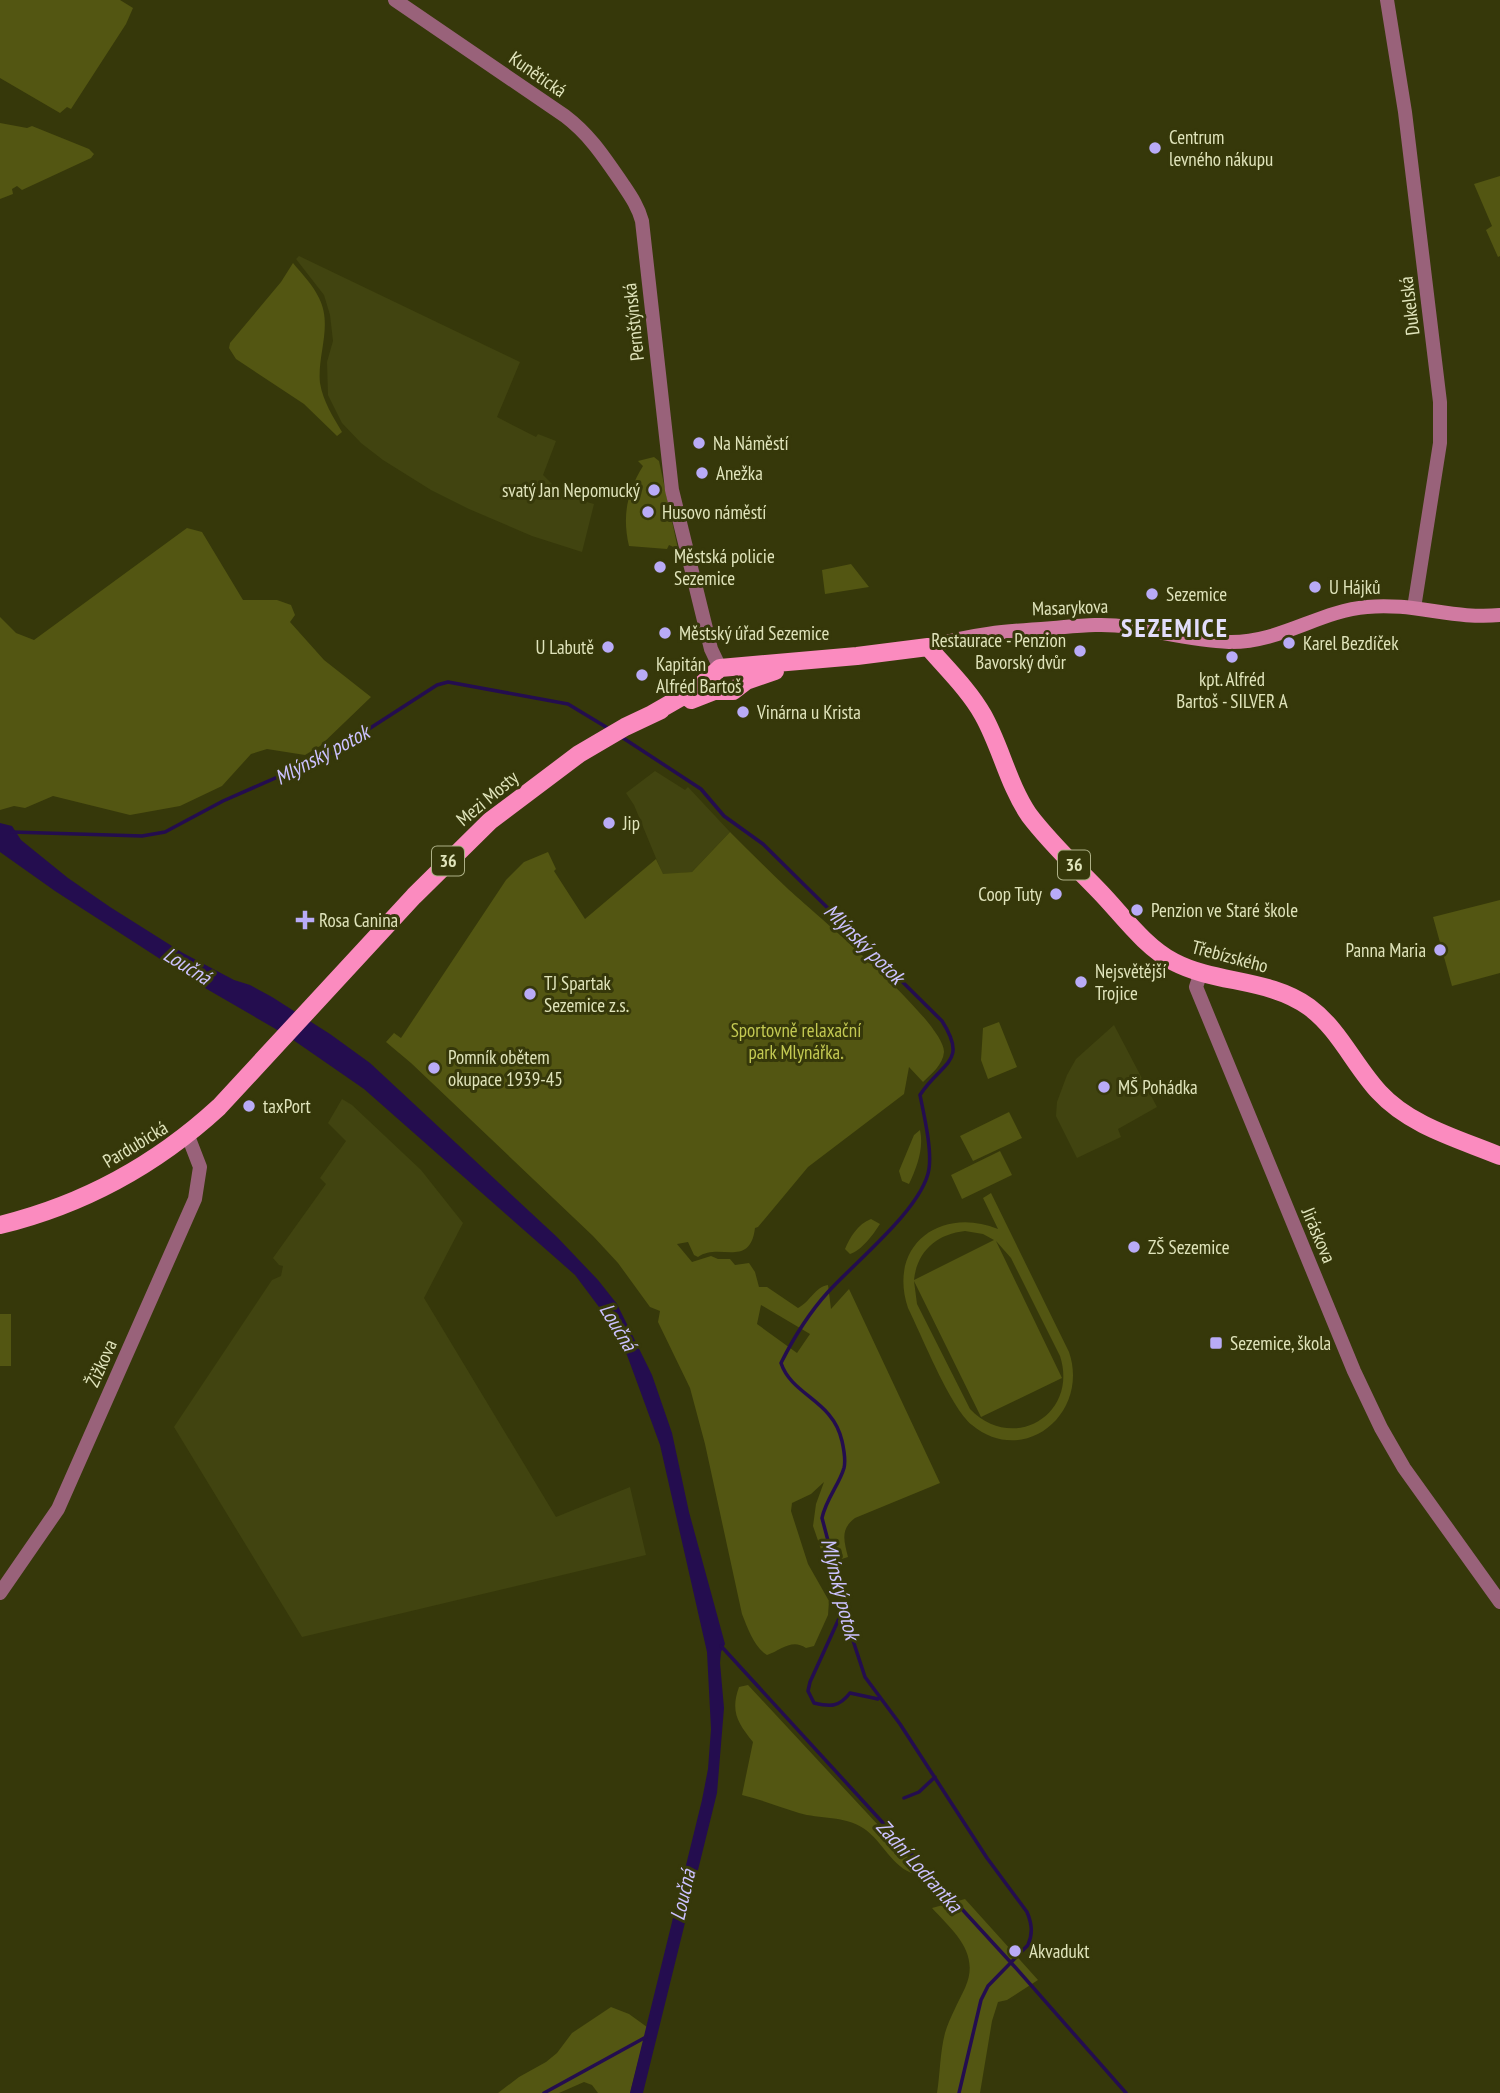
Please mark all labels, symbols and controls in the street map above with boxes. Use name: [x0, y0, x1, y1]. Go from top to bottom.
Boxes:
street label: Kunětická: [505, 46, 571, 102]
place label: Centrum levného nákupu: [1169, 125, 1273, 171]
marker: Centrum levného nákupu: [1147, 140, 1163, 156]
street label: Dukelská: [1393, 275, 1425, 337]
street label: Pernštýnská: [617, 282, 649, 362]
place label: Na Náměstí: [713, 431, 789, 455]
marker: Na Náměstí: [691, 435, 707, 451]
place label: Anežka: [716, 461, 763, 485]
marker: Anežka: [694, 465, 710, 481]
place label: svatý Jan Nepomucký: [502, 478, 641, 502]
marker: svatý Jan Nepomucký: [646, 482, 662, 498]
place label: Husovo náměstí: [662, 500, 766, 524]
marker: Husovo náměstí: [640, 504, 656, 520]
place label: Městská policie Sezemice: [674, 544, 775, 590]
marker: Městská policie Sezemice: [652, 559, 668, 575]
place label: U Hájků: [1329, 575, 1380, 599]
marker: U Hájků: [1307, 579, 1323, 595]
place label: Sezemice: [1166, 582, 1227, 606]
marker: Sezemice: [1144, 586, 1160, 602]
street label: Masarykova: [1031, 594, 1109, 620]
district label: SEZEMICE: [1121, 611, 1229, 644]
place label: Městský úřad Sezemice: [679, 621, 830, 645]
marker: Městský úřad Sezemice: [657, 625, 673, 641]
place label: Restaurace - Penzion Bavorský dvůr: [931, 628, 1067, 674]
place label: Karel Bezdíček: [1303, 631, 1399, 655]
place label: U Labutě: [535, 635, 594, 659]
marker: Karel Bezdíček: [1281, 635, 1297, 651]
marker: U Labutě: [600, 639, 616, 655]
marker: Restaurace - Penzion Bavorský dvůr: [1072, 643, 1088, 659]
marker: kpt. Alfréd Bartoš - SILVER A: [1224, 649, 1240, 665]
place label: Kapitán Alfréd Bartoš: [656, 652, 742, 698]
marker: Kapitán Alfréd Bartoš: [634, 667, 650, 683]
place label: kpt. Alfréd Bartoš - SILVER A: [1176, 667, 1288, 713]
place label: Vinárna u Krista: [756, 700, 861, 724]
marker: Vinárna u Krista: [735, 704, 751, 720]
water label: Mlýnský potok: [270, 717, 376, 791]
street label: Mezi Mosty: [451, 765, 524, 831]
place label: Jip: [622, 811, 640, 835]
marker: Jip: [601, 815, 617, 831]
road number: 36: [432, 846, 464, 876]
road number: 36: [1058, 850, 1090, 880]
place label: Coop Tuty: [978, 882, 1043, 906]
marker: Coop Tuty: [1048, 886, 1064, 902]
water label: Mlýnský potok: [818, 898, 912, 992]
place label: Penzion ve Staré škole: [1151, 898, 1298, 922]
marker: Penzion ve Staré škole: [1129, 902, 1145, 918]
place label: Rosa Canina: [319, 908, 398, 932]
marker: Rosa Canina: [297, 912, 313, 928]
street label: Třebízského: [1189, 934, 1271, 978]
place label: Panna Maria: [1345, 938, 1426, 962]
water label: Loučná: [158, 941, 217, 991]
marker: Panna Maria: [1432, 942, 1448, 958]
place label: Nejsvětější Trojice: [1095, 959, 1166, 1005]
place label: TJ Spartak Sezemice z.s.: [544, 971, 629, 1017]
marker: Nejsvětější Trojice: [1073, 974, 1089, 990]
marker: TJ Spartak Sezemice z.s.: [522, 986, 538, 1002]
park label: Sportovně relaxační park Mlynářka.: [731, 1018, 861, 1064]
place label: Pomník obětem okupace 1939-45: [448, 1045, 563, 1091]
marker: Pomník obětem okupace 1939-45: [426, 1060, 442, 1076]
place label: MŠ Pohádka: [1118, 1075, 1198, 1099]
marker: MŠ Pohádka: [1096, 1079, 1112, 1095]
place label: taxPort: [263, 1094, 312, 1118]
marker: taxPort: [241, 1098, 257, 1114]
street label: Pardubická: [98, 1115, 172, 1173]
street label: Jiráskova: [1296, 1203, 1341, 1266]
place label: ZŠ Sezemice: [1148, 1235, 1230, 1259]
marker: ZŠ Sezemice: [1126, 1239, 1142, 1255]
water label: Loučná: [594, 1298, 644, 1357]
place label: Sezemice, škola: [1230, 1331, 1331, 1355]
marker: Sezemice, škola: [1208, 1335, 1224, 1351]
street label: Žižkova: [80, 1336, 122, 1390]
water label: Mlýnský potok: [815, 1535, 867, 1645]
water label: Zadní Lodrantka: [870, 1813, 969, 1919]
water label: Loučná: [664, 1865, 702, 1923]
place label: Akvadukt: [1029, 1939, 1090, 1963]
marker: Akvadukt: [1007, 1943, 1023, 1959]

